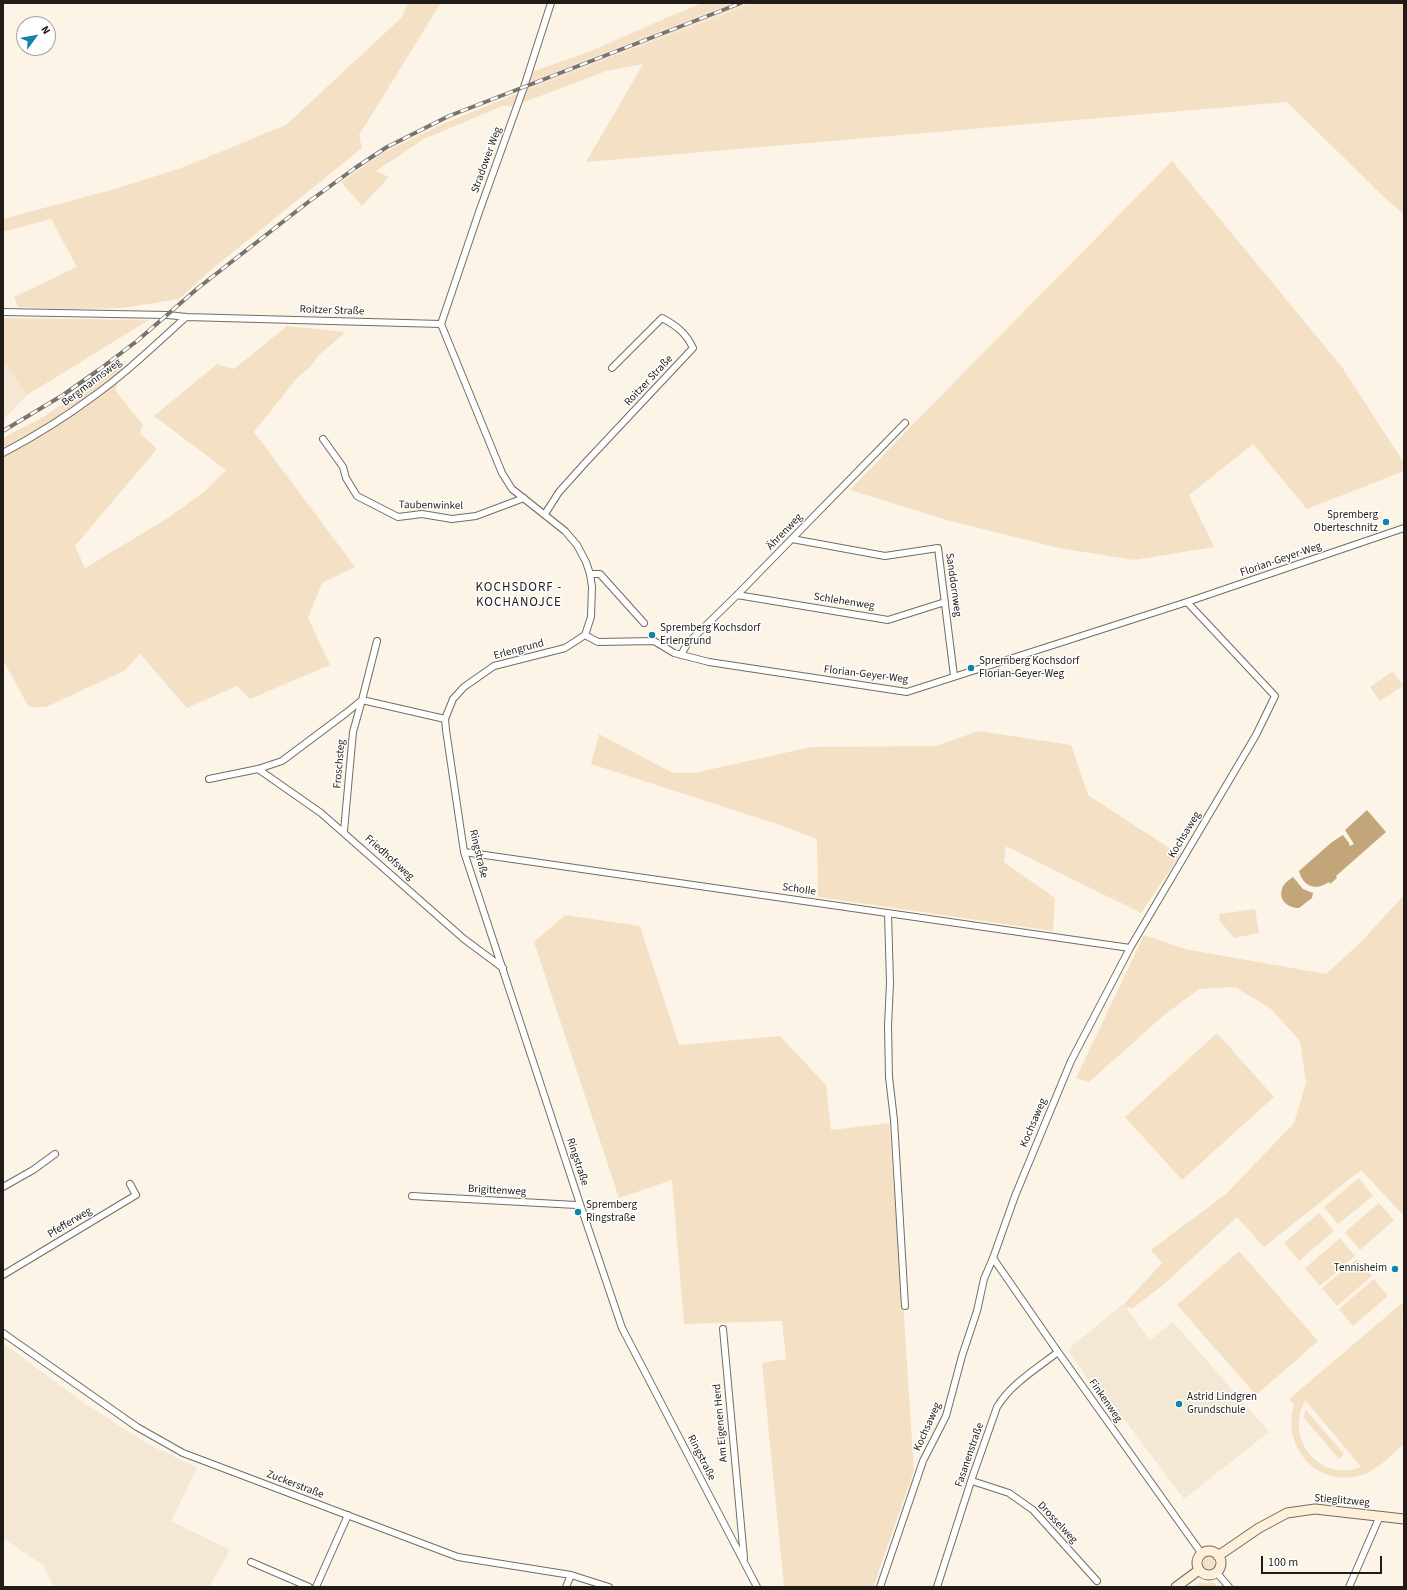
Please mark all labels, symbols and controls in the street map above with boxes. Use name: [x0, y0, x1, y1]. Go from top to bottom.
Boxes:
north arrow: [16, 16, 56, 56]
text: N: [37, 23, 54, 37]
street label: Stradower Weg: [469, 125, 505, 195]
street label: Roitzer Straße: [299, 303, 365, 319]
street label: Roitzer Straße: [622, 353, 676, 409]
street label: Bergmannsweg: [60, 356, 124, 410]
street label: Taubenwinkel: [399, 499, 463, 513]
place label: Spremberg Oberteschnitz: [1314, 509, 1378, 535]
street label: Ährenweg: [764, 511, 806, 553]
marker: Spremberg Oberteschnitz: [1381, 517, 1391, 527]
street label: Florian-Geyer-Weg: [1239, 540, 1323, 580]
street label: Sanddornweg: [942, 552, 964, 618]
district label: KOCHSDORF - KOCHANOJCE: [476, 580, 562, 611]
street label: Schlehenweg: [813, 591, 875, 613]
place label: Spremberg Kochsdorf Erlengrund: [660, 622, 760, 648]
marker: Spremberg Kochsdorf Erlengrund: [647, 630, 657, 640]
street label: Erlengrund: [492, 637, 546, 663]
place label: Spremberg Kochsdorf Florian-Geyer-Weg: [979, 655, 1079, 681]
street label: Florian-Geyer-Weg: [823, 663, 909, 687]
marker: Spremberg Kochsdorf Florian-Geyer-Weg: [966, 663, 976, 673]
street label: Froschsteg: [331, 739, 349, 789]
street label: Kochsaweg: [1166, 809, 1204, 861]
street label: Ringstraße: [466, 828, 490, 880]
street label: Friedhofsweg: [362, 832, 416, 884]
street label: Scholle: [781, 881, 817, 899]
street label: Kochsaweg: [1018, 1096, 1050, 1150]
street label: Ringstraße: [563, 1136, 591, 1188]
street label: Brigittenweg: [467, 1183, 527, 1199]
place label: Spremberg Ringstraße: [586, 1199, 637, 1225]
street label: Pfefferweg: [45, 1205, 95, 1241]
marker: Spremberg Ringstraße: [573, 1207, 583, 1217]
place label: Tennisheim: [1334, 1262, 1387, 1276]
marker: Tennisheim: [1390, 1264, 1400, 1274]
street label: Finkenweg: [1085, 1377, 1125, 1425]
street label: Am Eigenen Herd: [711, 1383, 731, 1463]
place label: Astrid Lindgren Grundschule: [1187, 1391, 1257, 1417]
marker: Astrid Lindgren Grundschule: [1174, 1399, 1184, 1409]
street label: Kochsaweg: [911, 1400, 945, 1454]
street label: Fasanenstraße: [953, 1421, 987, 1489]
street label: Ringstraße: [684, 1433, 718, 1483]
street label: Zuckerstraße: [265, 1468, 325, 1502]
street label: Stieglitzweg: [1314, 1492, 1370, 1510]
street label: Drosselweg: [1034, 1499, 1080, 1547]
scale bar: [1263, 1548, 1384, 1574]
text: 100 m: [1268, 1554, 1298, 1571]

